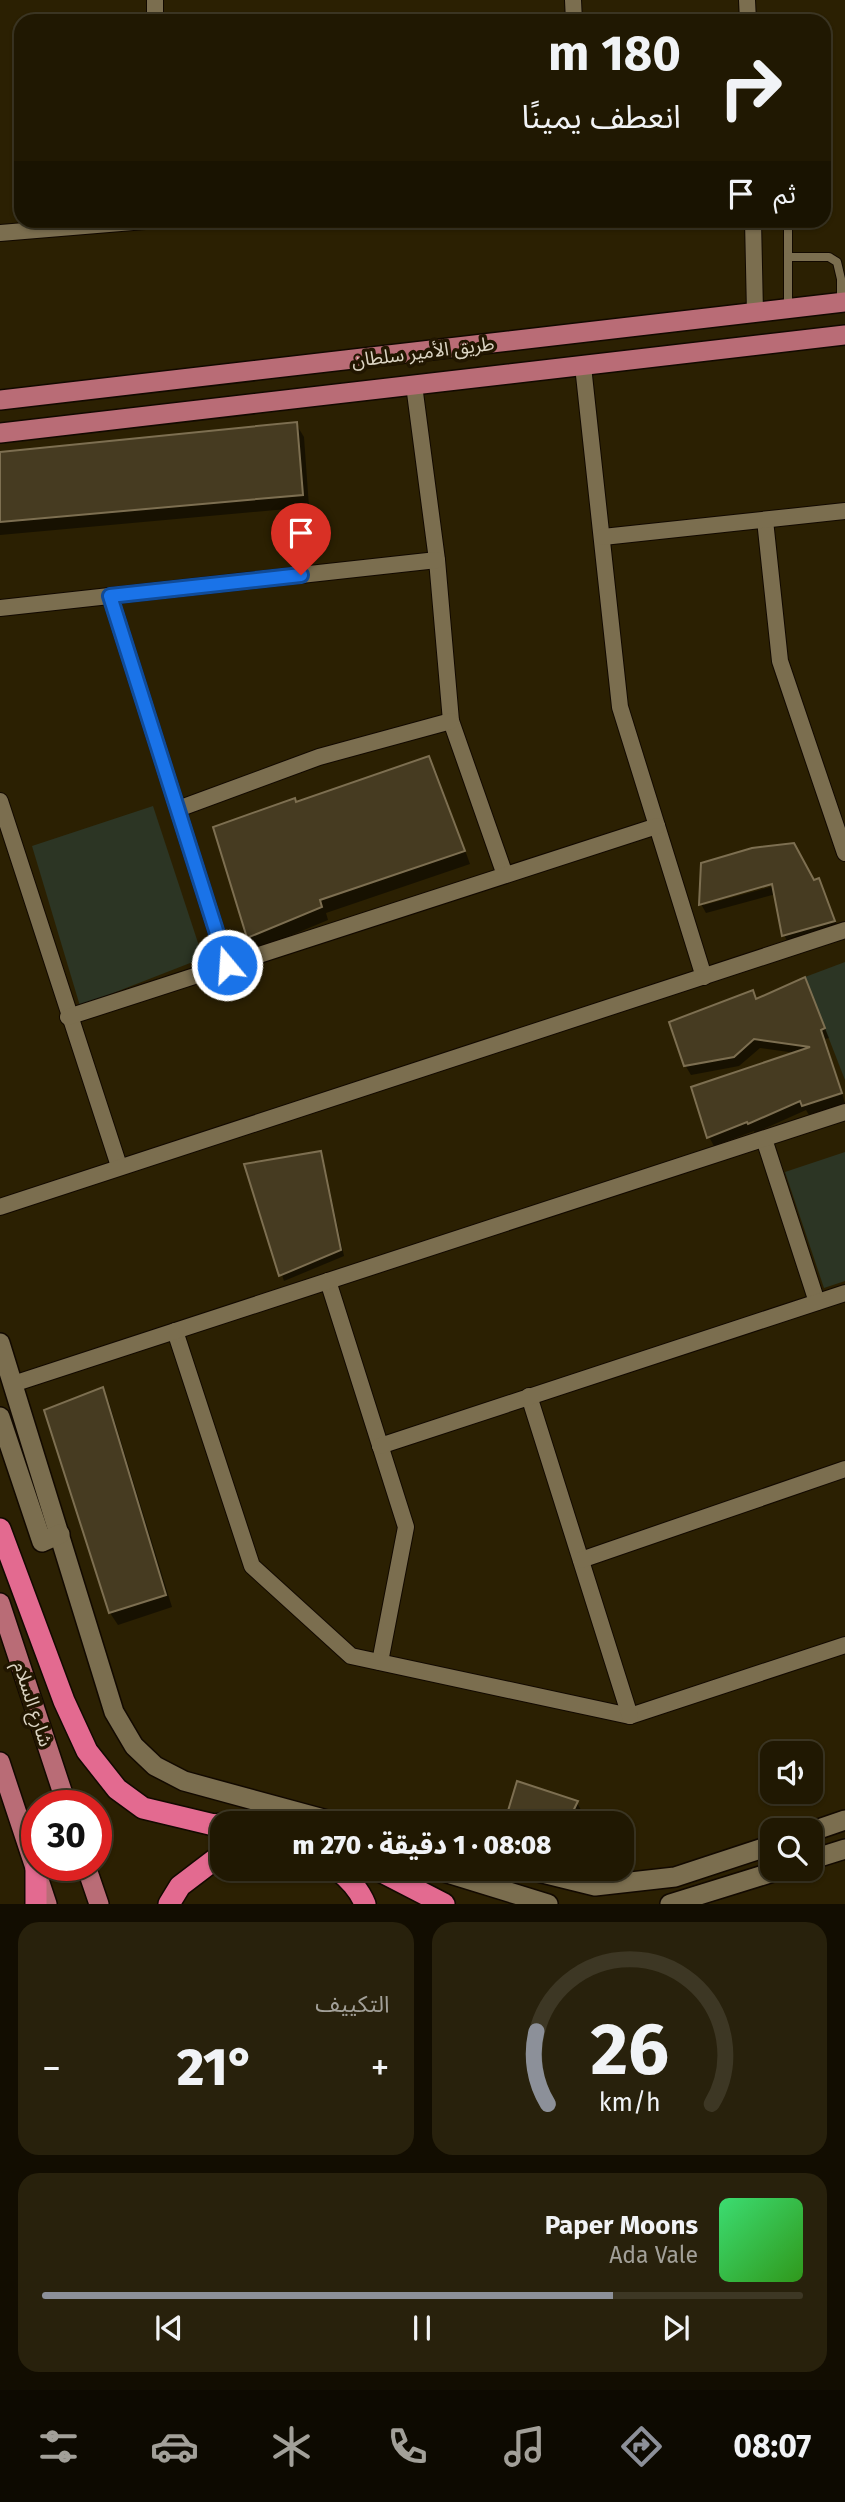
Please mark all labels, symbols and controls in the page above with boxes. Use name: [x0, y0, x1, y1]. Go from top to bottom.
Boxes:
text: 180 m: [548, 24, 681, 83]
icon: right: [705, 42, 796, 133]
text: انعطف يمينًا: [521, 98, 681, 136]
icon: arrive: [722, 175, 760, 213]
text: ثم: [774, 179, 796, 210]
street label: طريق الأمير سلطان: [350, 332, 496, 372]
pin: [271, 503, 331, 575]
icon: arrive: [282, 514, 320, 552]
position arrow: [190, 928, 264, 1002]
street label: شارع السلام: [6, 1658, 58, 1750]
map controls: [760, 1741, 823, 1881]
button: sound: [760, 1741, 823, 1804]
speed limit sign: 30: [21, 1790, 112, 1881]
button: search: [760, 1818, 823, 1881]
text: 08:08 · 1 دقيقة · 270 m: [293, 1830, 551, 1861]
text: التكييف: [315, 1990, 390, 2018]
text: 26: [590, 2007, 669, 2094]
text: 21°: [177, 2036, 255, 2099]
text: −: [42, 2045, 61, 2091]
text: +: [371, 2045, 389, 2091]
text: km/h: [598, 2088, 660, 2118]
text: Paper Moons: [545, 2210, 698, 2241]
text: Ada Vale: [609, 2241, 698, 2269]
icon: previous: [150, 2309, 188, 2347]
icon: pause: [403, 2309, 441, 2347]
icon: next: [657, 2309, 695, 2347]
icon: filters: [34, 2422, 83, 2471]
icon: car: [150, 2422, 199, 2471]
icon: climate: [267, 2422, 316, 2471]
icon: phone: [383, 2422, 432, 2471]
icon: music: [500, 2422, 549, 2471]
icon: directions: [617, 2422, 666, 2471]
text: 08:07: [733, 2427, 811, 2465]

